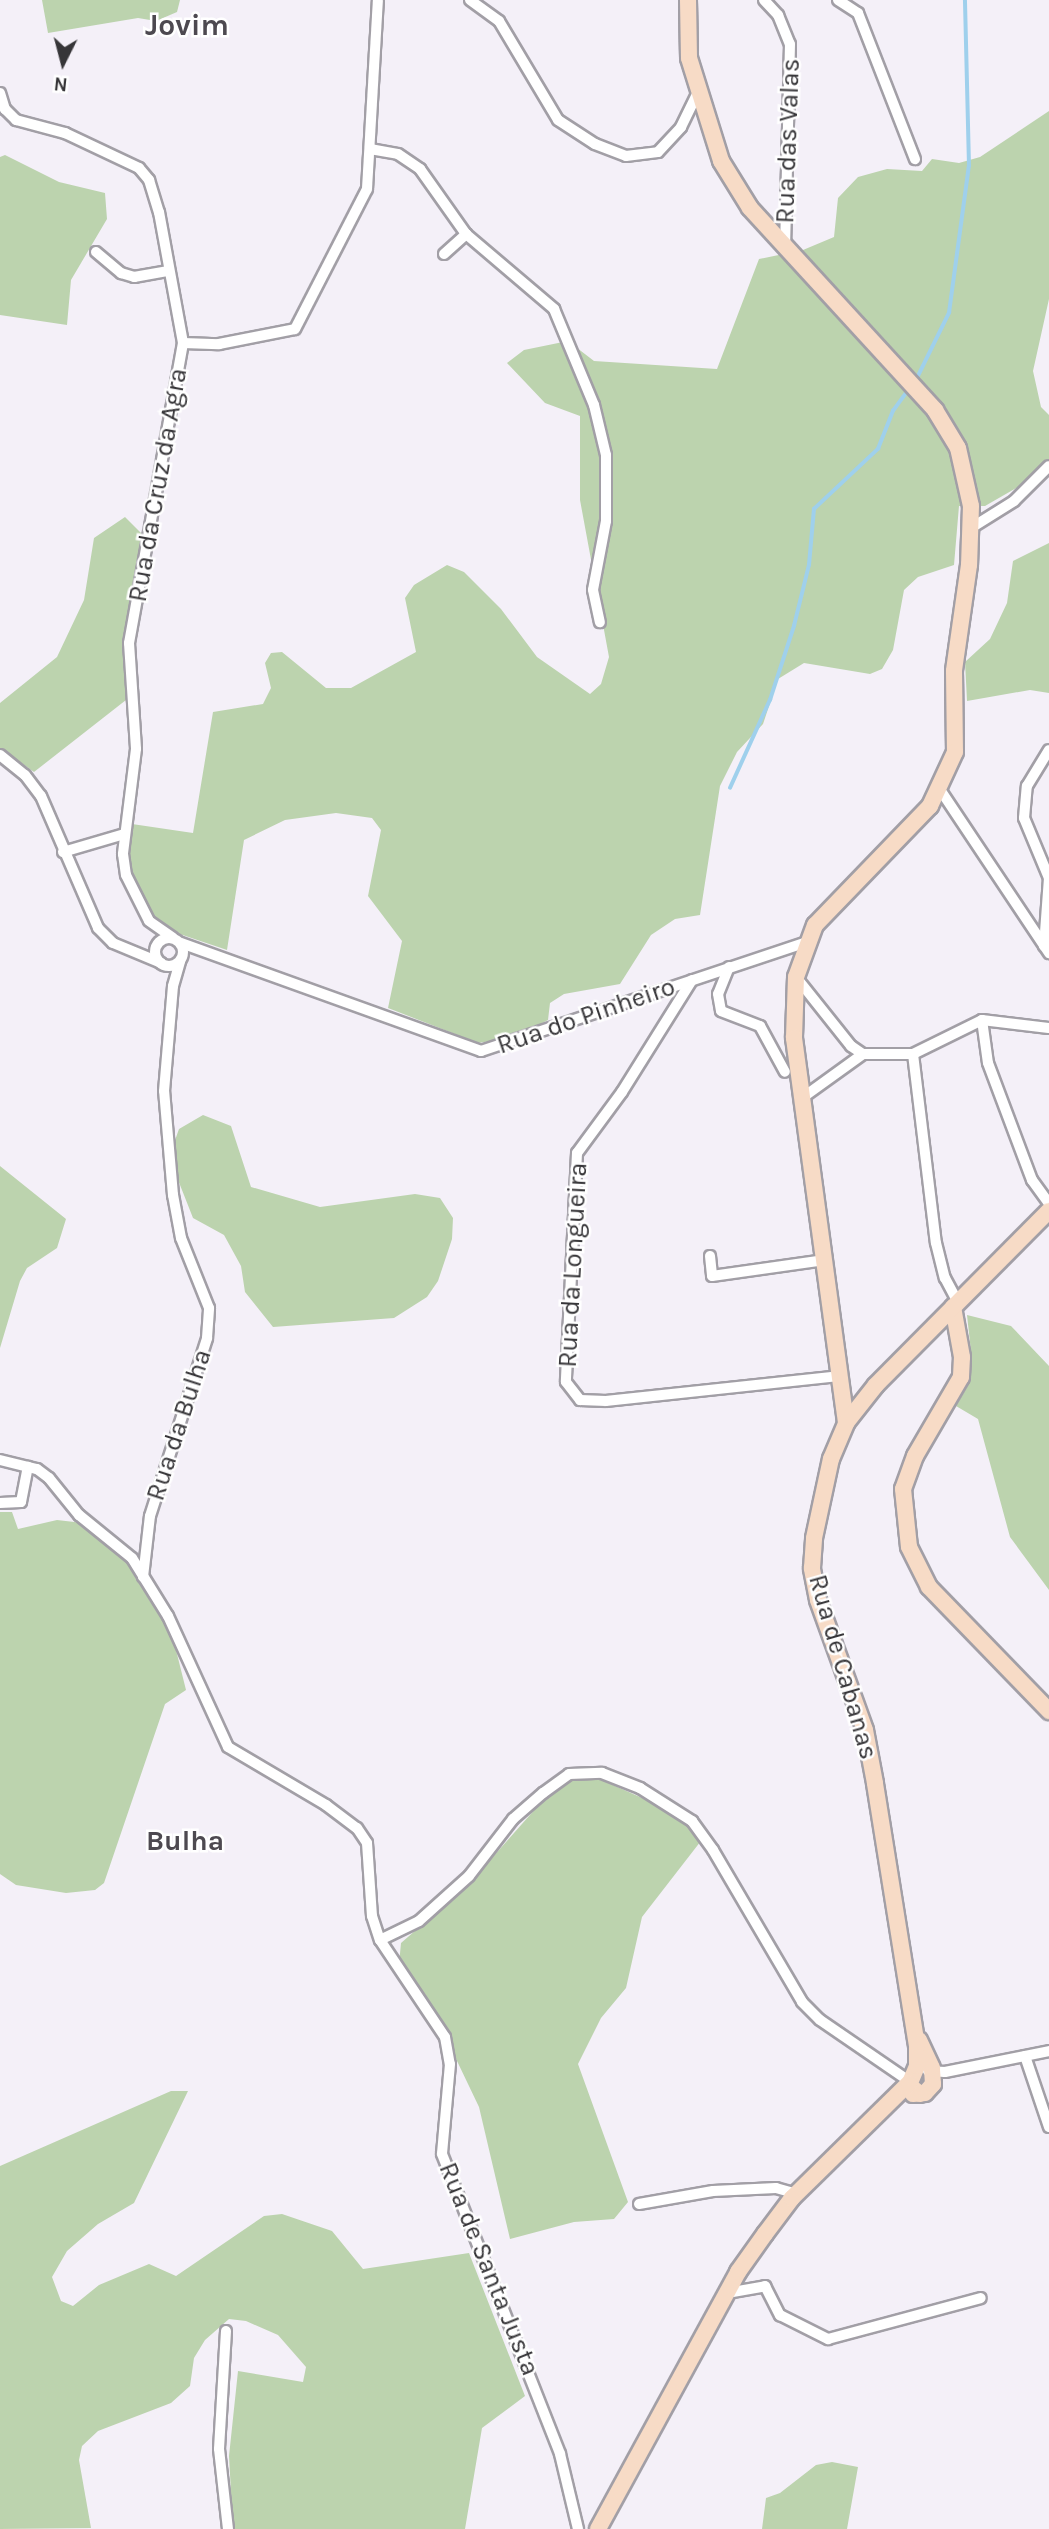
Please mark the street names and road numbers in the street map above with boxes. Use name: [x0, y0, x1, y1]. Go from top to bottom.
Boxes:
street label: Rua das Valas: [770, 58, 806, 224]
street label: Rua da Cruz da Agra: [122, 366, 194, 604]
street label: Rua do Pinheiro: [493, 971, 679, 1061]
street label: Rua da Longueira: [552, 1162, 594, 1368]
street label: Rua da Bulha: [140, 1345, 218, 1505]
street label: Rua de Cabanas: [802, 1571, 884, 1763]
street label: Rua de Santa Justa: [432, 2158, 546, 2380]

